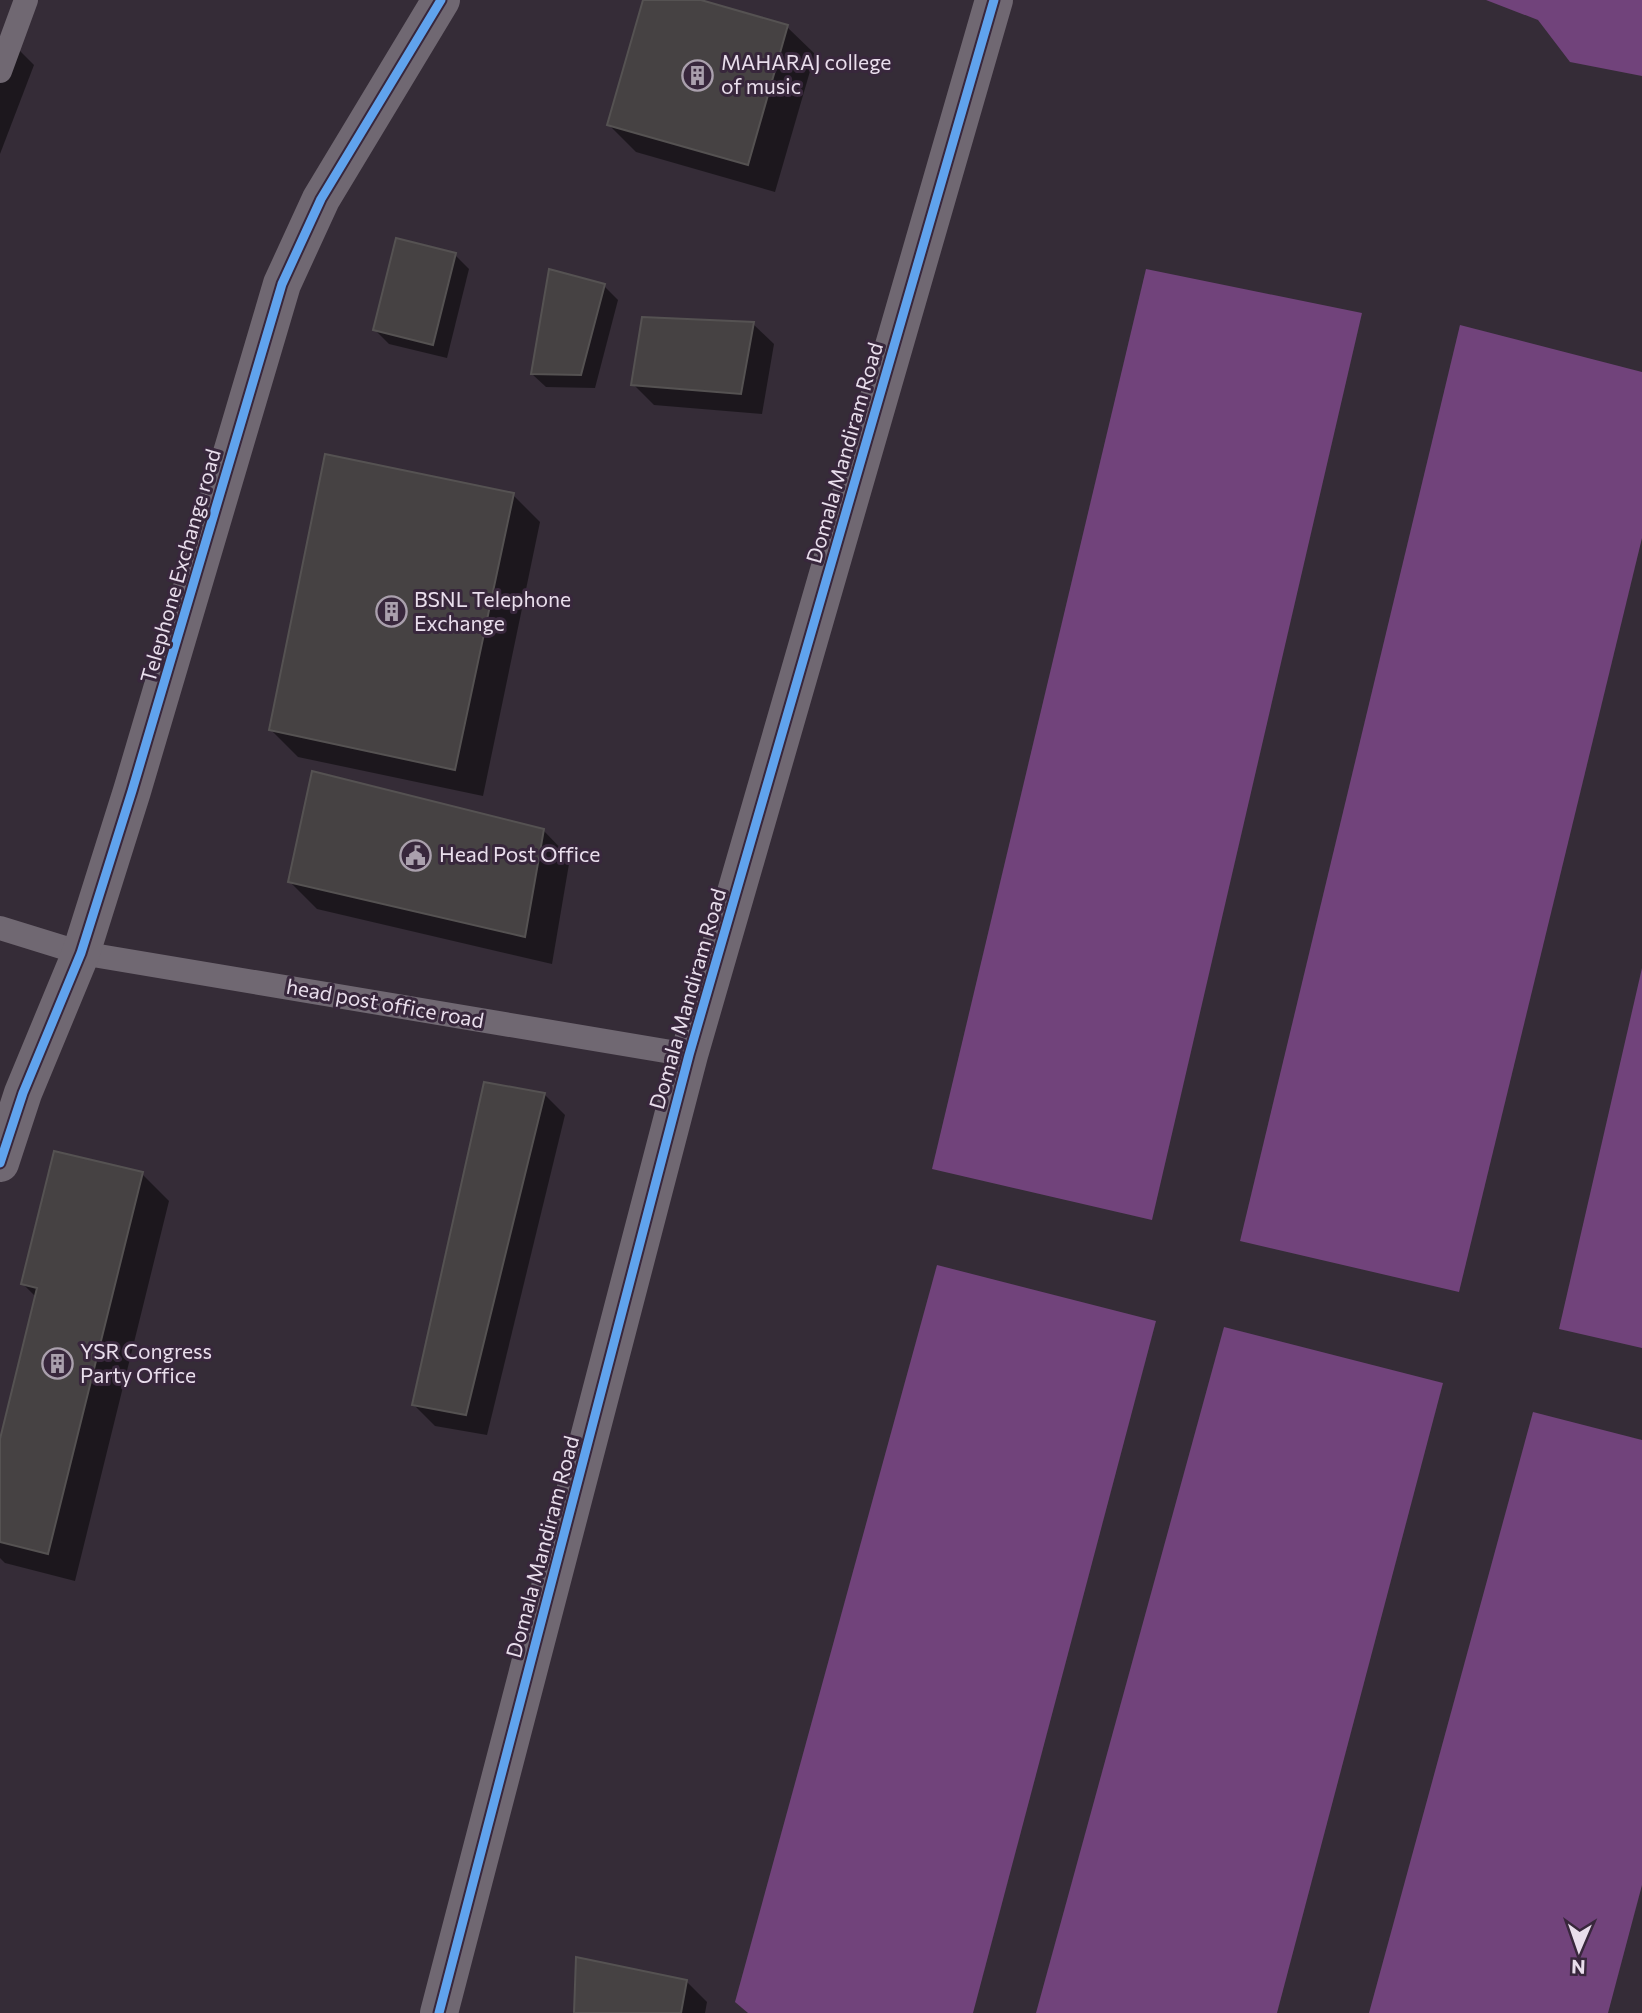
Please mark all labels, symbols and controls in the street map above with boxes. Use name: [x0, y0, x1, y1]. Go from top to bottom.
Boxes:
place label: MAHARAJ college of music: [721, 49, 891, 98]
building icon: MAHARAJ college of music: [681, 58, 715, 92]
street label: Domala Mandiram Road: [800, 339, 887, 566]
street label: Telephone Exchange road: [134, 446, 225, 685]
place label: BSNL Telephone Exchange: [414, 586, 571, 635]
building icon: BSNL Telephone Exchange: [374, 595, 408, 629]
public building icon: Head Post Office: [399, 838, 433, 872]
place label: Head Post Office: [439, 841, 600, 866]
street label: Domala Mandiram Road: [643, 885, 730, 1112]
street label: head post office road: [285, 973, 486, 1032]
place label: YSR Congress Party Office: [80, 1338, 212, 1387]
building icon: YSR Congress Party Office: [40, 1347, 74, 1381]
street label: Domala Mandiram Road: [500, 1433, 583, 1660]
north arrow: [1544, 1915, 1614, 1985]
text: N: [1571, 1956, 1586, 1979]

